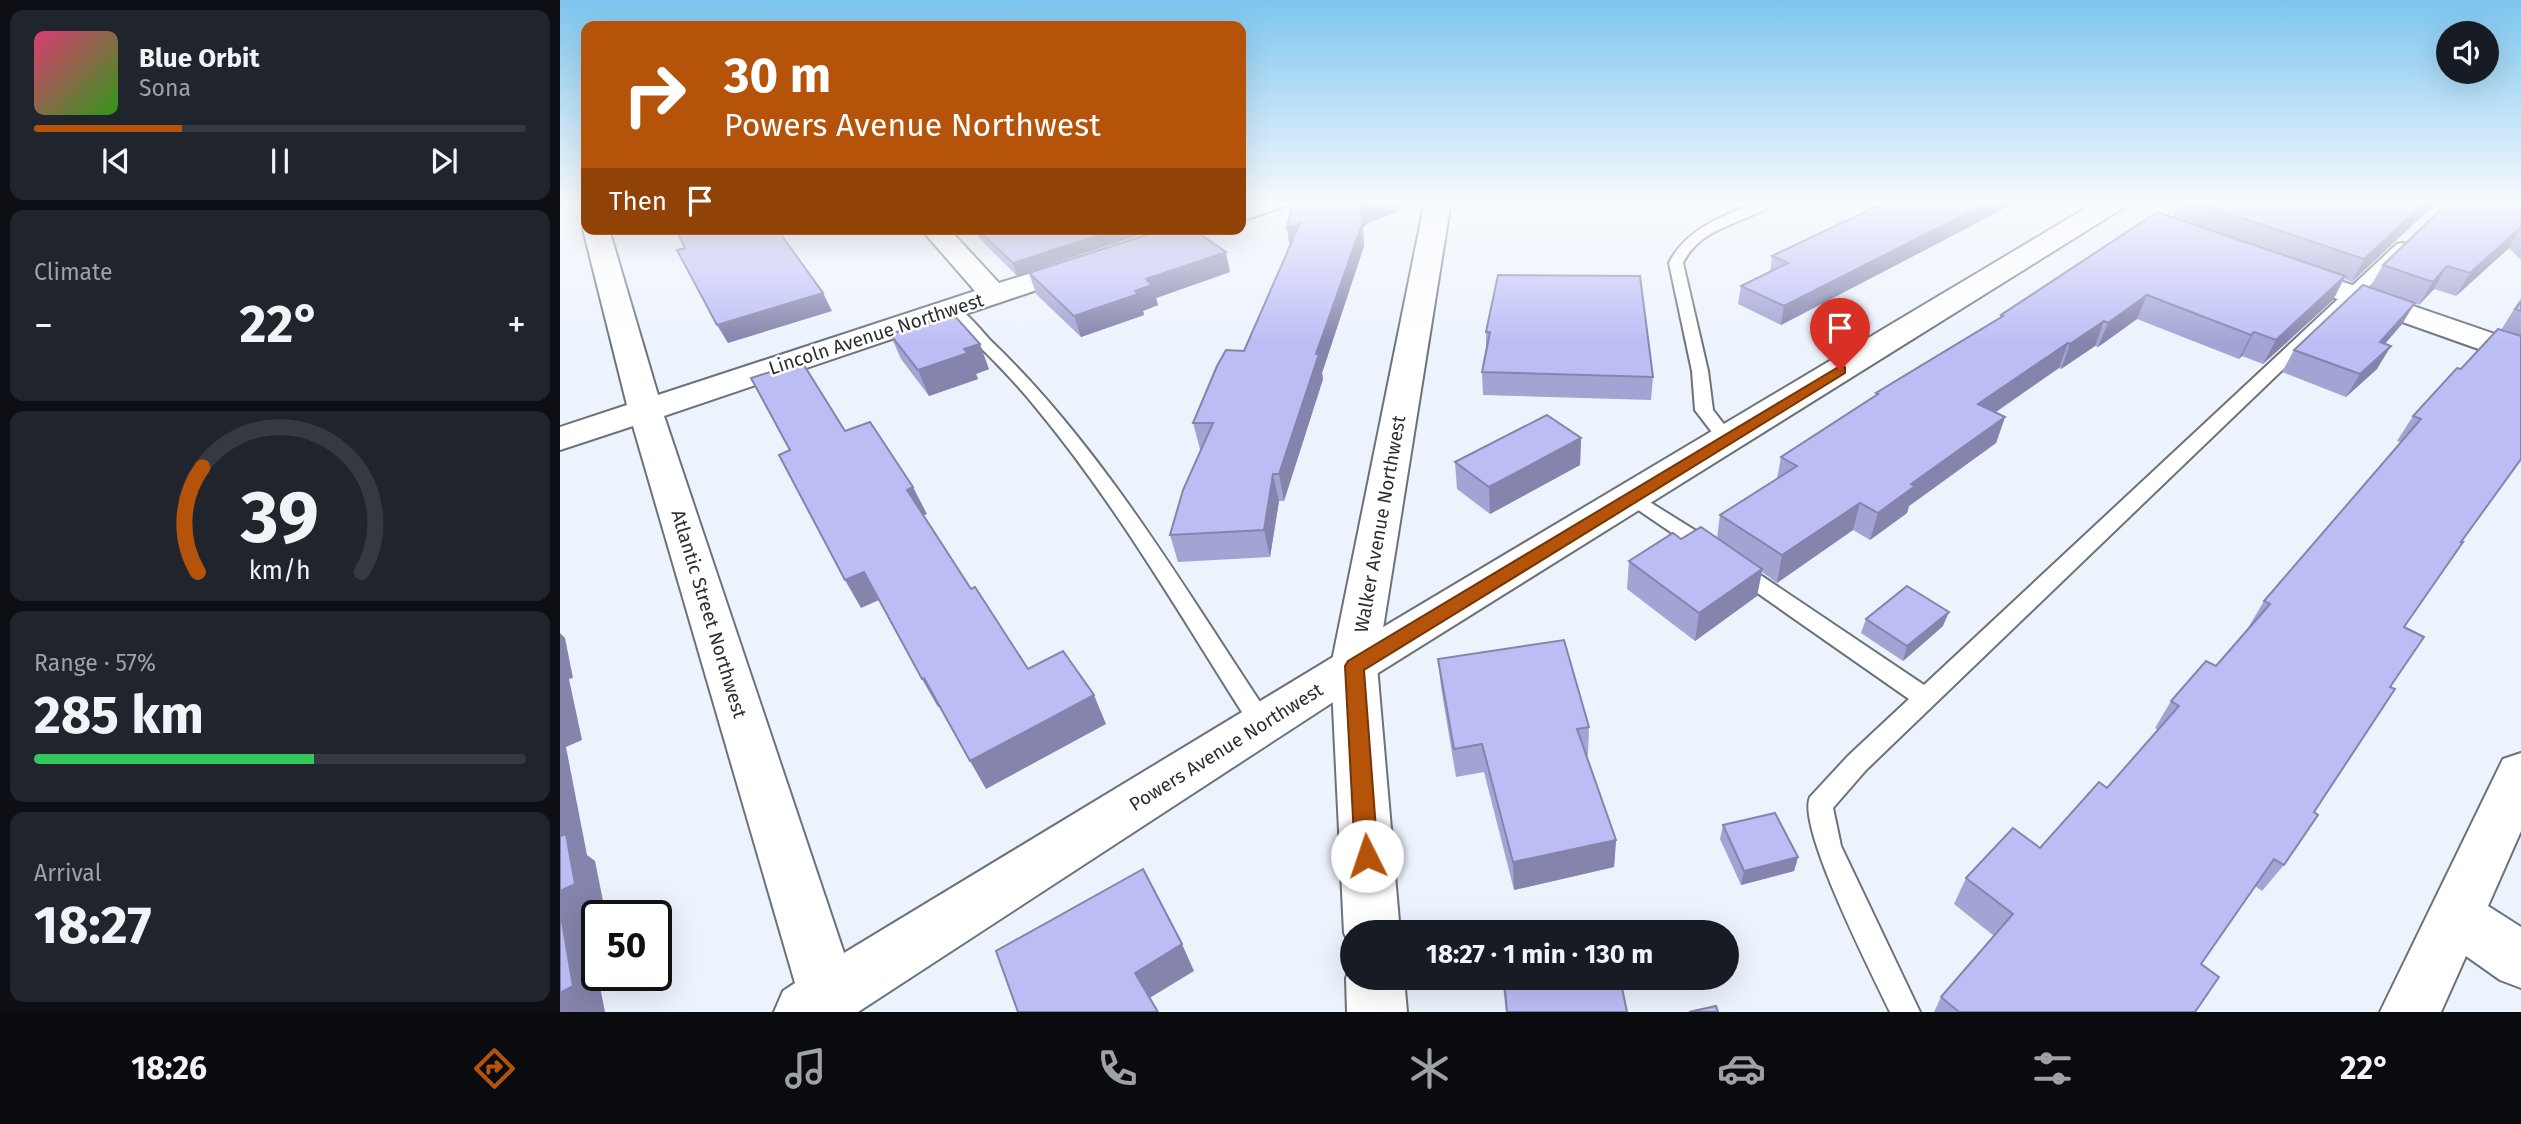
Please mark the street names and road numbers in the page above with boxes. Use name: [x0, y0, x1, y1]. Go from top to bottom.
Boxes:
street label: Lincoln Avenue Northwest: [766, 288, 987, 380]
street label: Walker Avenue Northwest: [1350, 413, 1410, 634]
street label: Atlantic Street Northwest: [666, 507, 752, 721]
street label: Powers Avenue Northwest: [1125, 678, 1327, 816]

